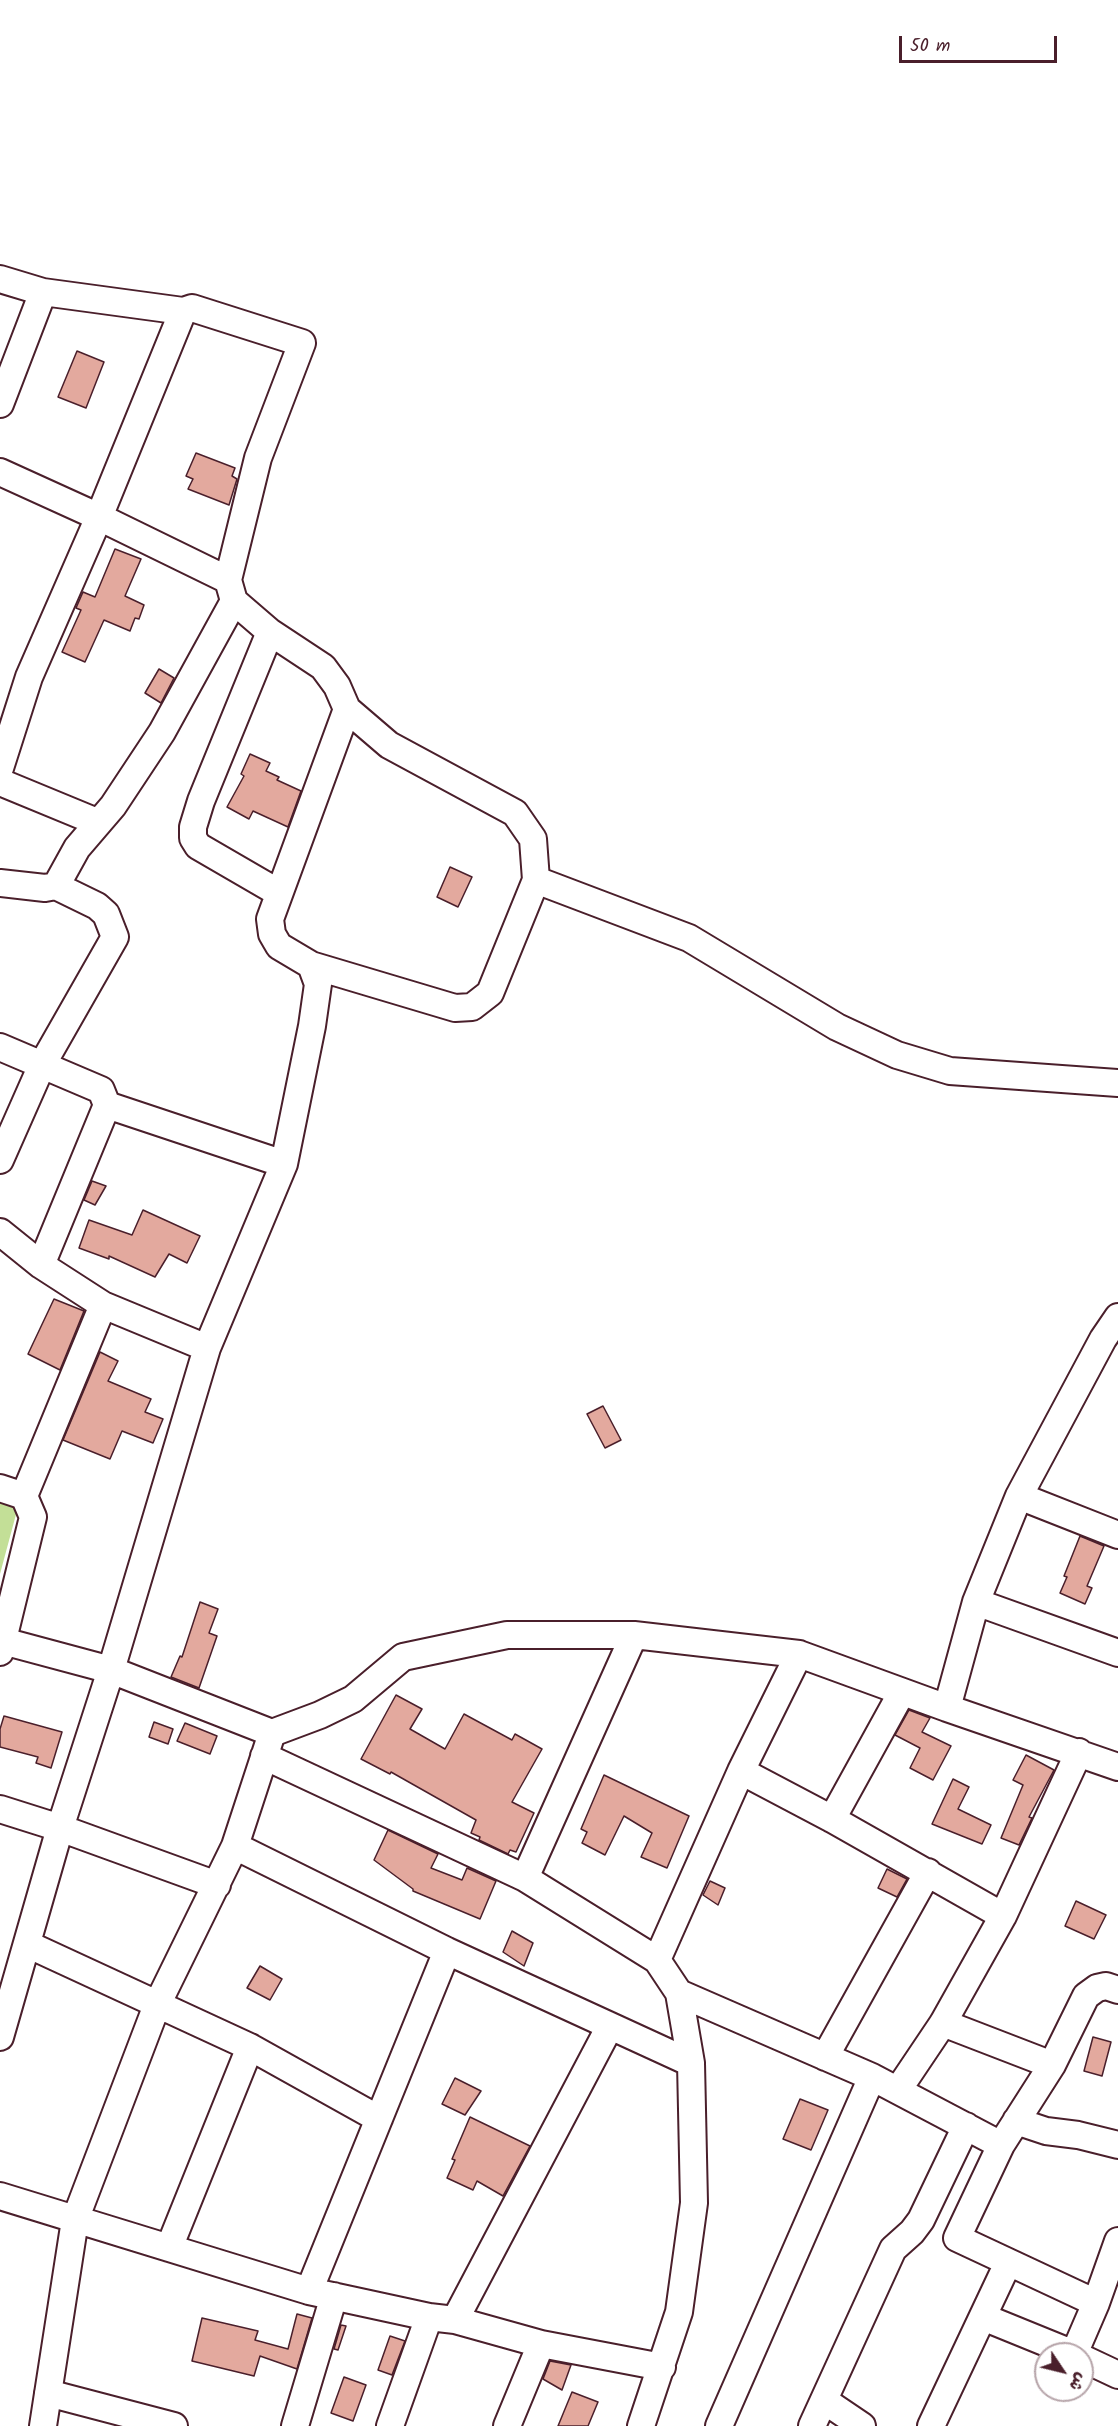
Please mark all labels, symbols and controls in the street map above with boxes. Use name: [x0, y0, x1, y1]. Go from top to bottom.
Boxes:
scale bar: [902, 24, 1060, 62]
text: 50 m: [910, 32, 950, 61]
north arrow: [1034, 2342, 1094, 2402]
text: ش: [1062, 2367, 1093, 2396]

